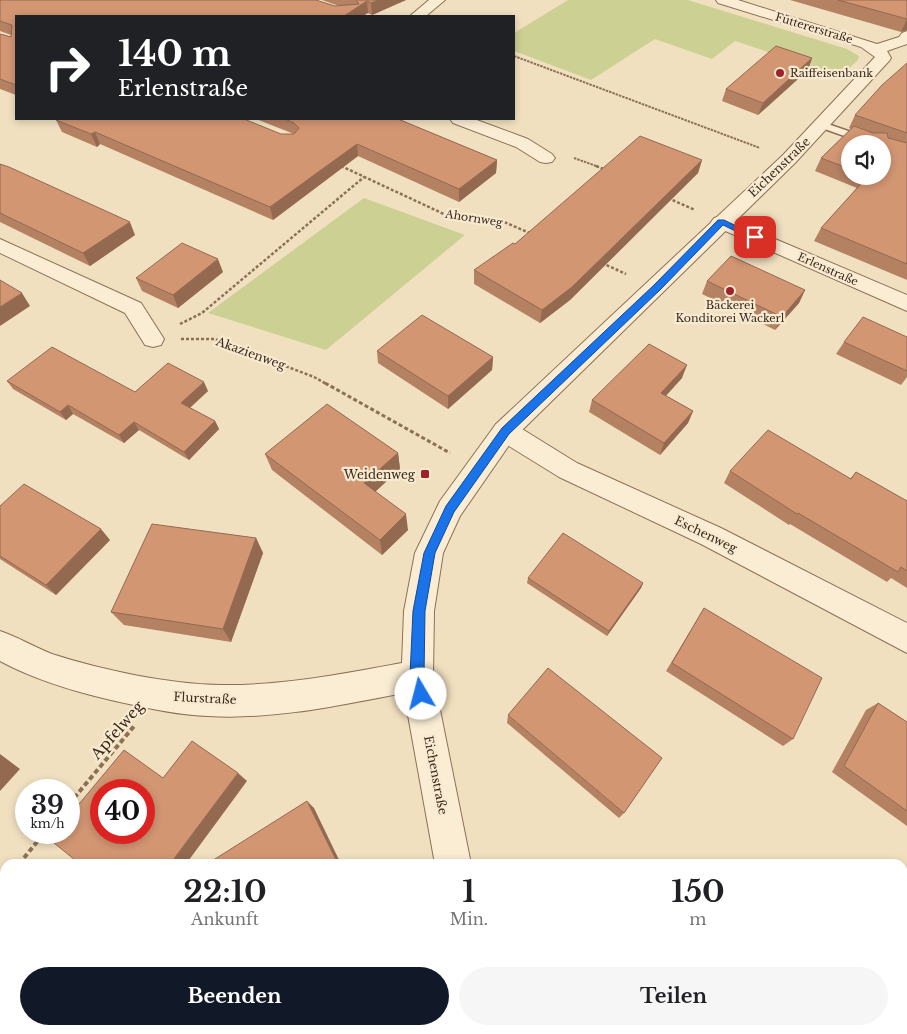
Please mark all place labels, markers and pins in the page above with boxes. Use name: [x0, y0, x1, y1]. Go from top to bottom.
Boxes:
place label: Raiffeisenbank: [790, 66, 873, 80]
marker: Raiffeisenbank: [774, 67, 786, 79]
pin: [734, 216, 776, 258]
marker: Bäckerei Konditorei Wackerl: [724, 285, 736, 297]
place label: Bäckerei Konditorei Wackerl: [676, 298, 785, 325]
place label: Weidenweg: [343, 467, 416, 482]
marker: Weidenweg: [419, 468, 431, 480]

